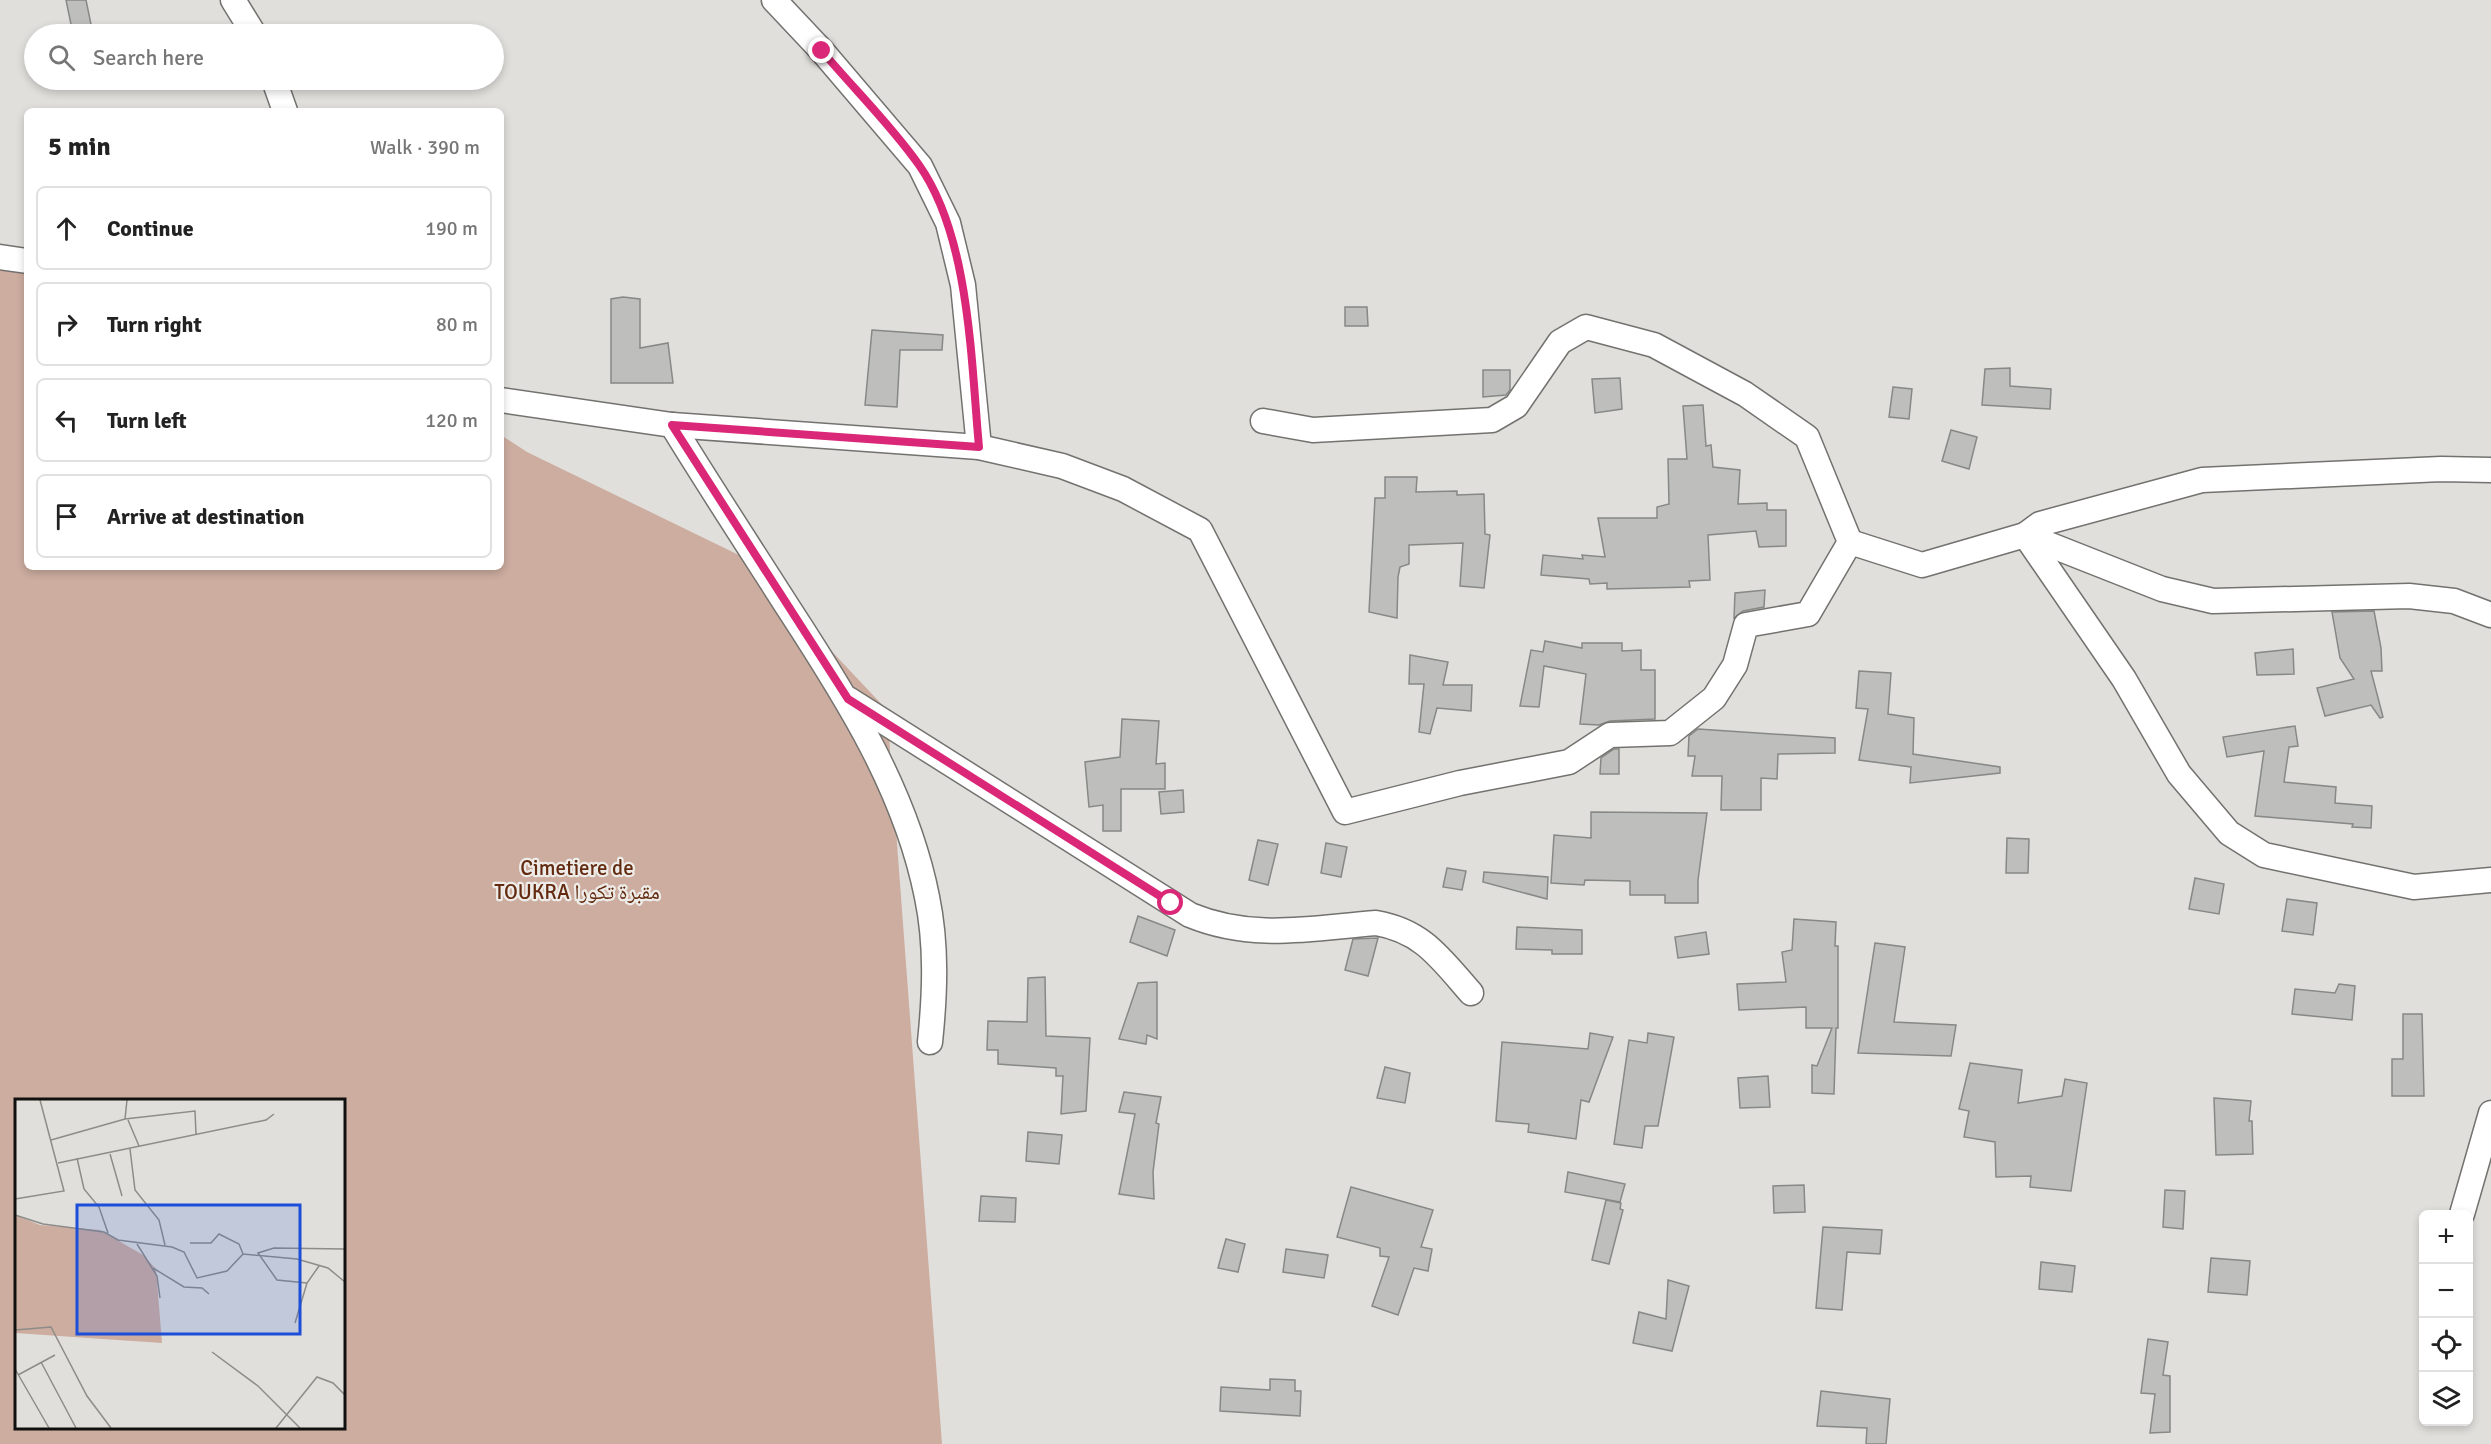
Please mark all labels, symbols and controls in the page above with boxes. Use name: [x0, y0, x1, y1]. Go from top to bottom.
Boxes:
search box: [24, 24, 504, 90]
route end: [808, 37, 834, 63]
icon: search: [45, 41, 78, 74]
text: Search here: [93, 44, 204, 71]
text: 5 min: [48, 131, 111, 163]
text: Walk · 390 m: [370, 135, 480, 160]
icon: ahead: [50, 212, 83, 245]
text: Continue: [107, 215, 194, 242]
text: 190 m: [425, 216, 478, 241]
icon: right: [50, 308, 83, 341]
text: Turn right: [107, 311, 202, 338]
text: 80 m: [436, 312, 478, 337]
icon: left: [50, 404, 83, 437]
text: Turn left: [107, 407, 187, 434]
text: 120 m: [425, 408, 478, 433]
icon: arrive: [50, 500, 83, 533]
text: Arrive at destination: [107, 503, 304, 530]
park label: Cimetiere de TOUKRA مقبرة تكورا: [494, 855, 660, 905]
route start: [1157, 889, 1183, 915]
inset map: [15, 1099, 345, 1429]
map controls: [2419, 1210, 2473, 1426]
button: +: [2419, 1210, 2473, 1264]
button: −: [2419, 1264, 2473, 1318]
button: locate: [2419, 1318, 2473, 1372]
button: layers: [2419, 1372, 2473, 1426]

